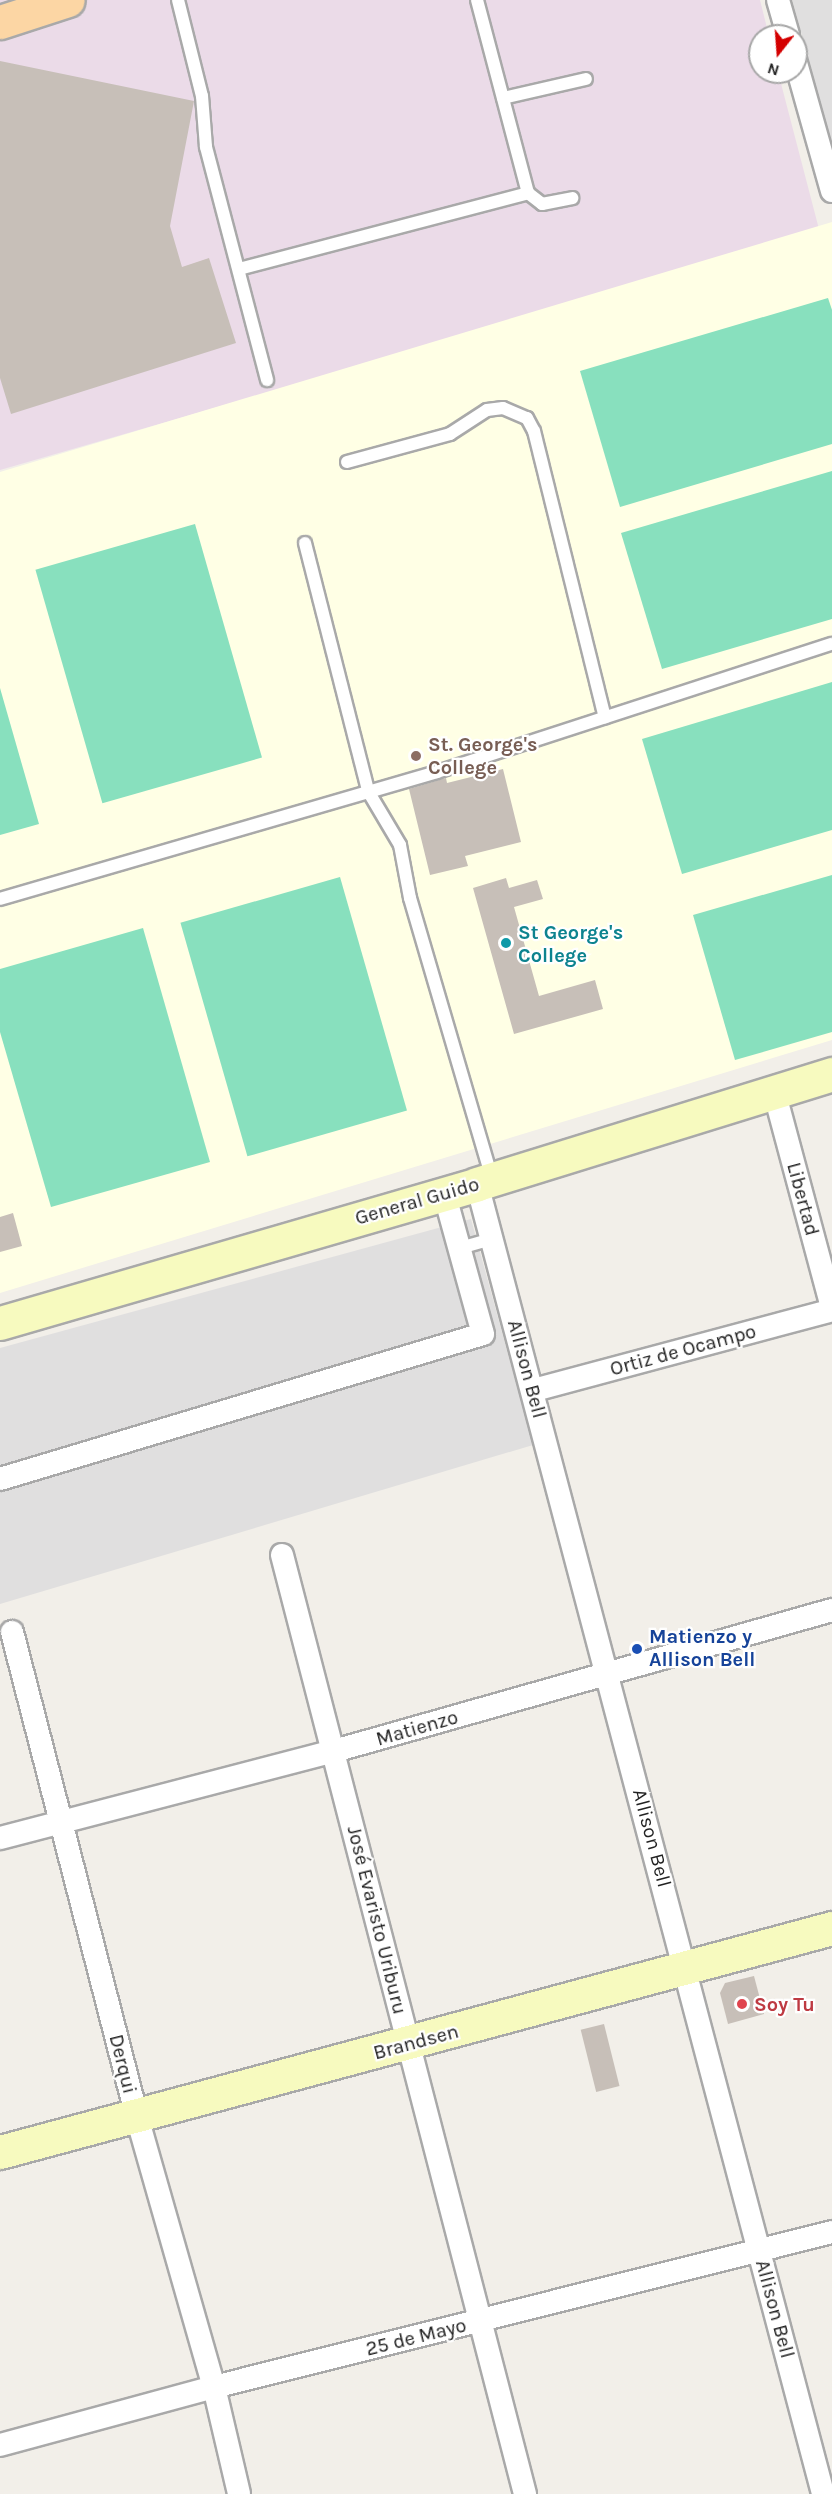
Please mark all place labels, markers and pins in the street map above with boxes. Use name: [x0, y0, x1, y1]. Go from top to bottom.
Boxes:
place label: St. George's College: [428, 732, 538, 779]
marker: St. George's College: [409, 749, 423, 763]
place label: St George's College: [518, 920, 623, 967]
marker: St George's College: [499, 936, 513, 950]
place label: Matienzo y Allison Bell: [649, 1625, 755, 1672]
marker: Matienzo y Allison Bell: [630, 1642, 644, 1656]
place label: Soy Tu: [754, 1992, 815, 2016]
marker: Soy Tu: [735, 1997, 749, 2011]

